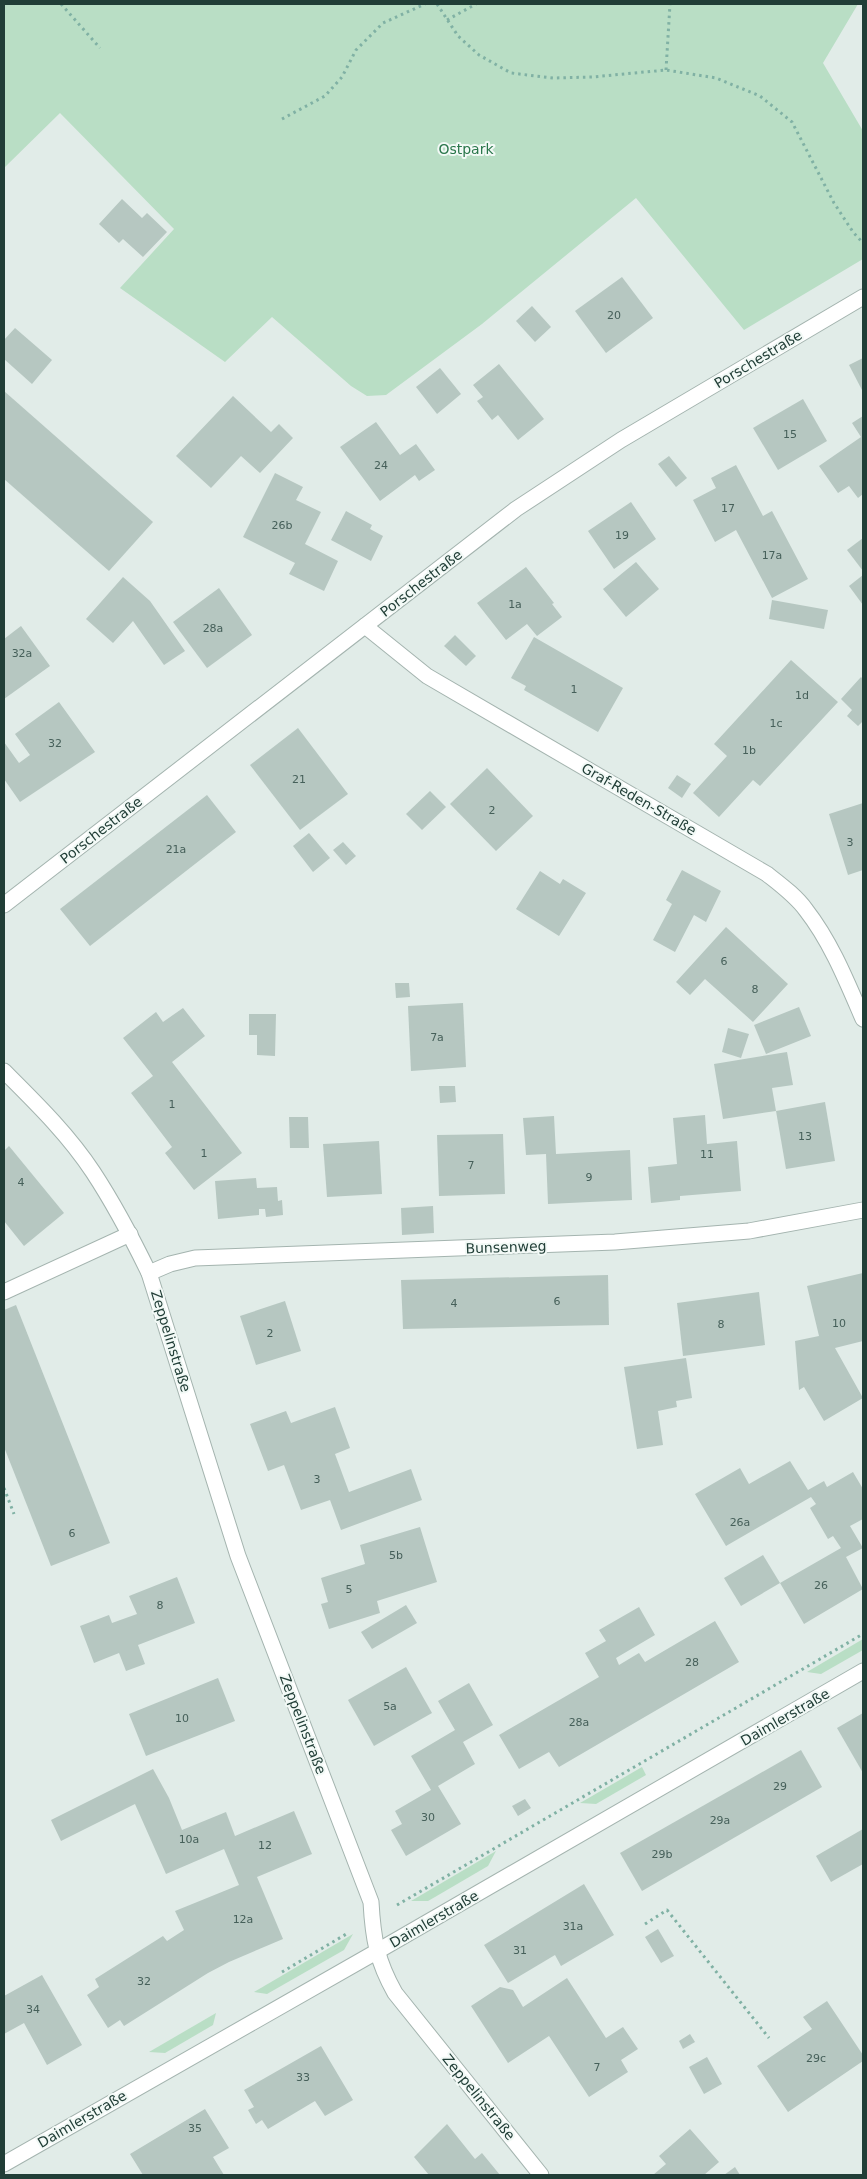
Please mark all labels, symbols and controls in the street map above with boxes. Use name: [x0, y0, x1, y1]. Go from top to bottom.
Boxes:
park label: Ostpark: [438, 141, 494, 157]
house number: 20: [607, 309, 621, 322]
street label: Porschestraße: [711, 327, 805, 391]
house number: 15: [783, 428, 797, 441]
house number: 24: [374, 459, 388, 472]
house number: 17: [721, 502, 735, 515]
house number: 26b: [272, 519, 293, 532]
house number: 19: [615, 529, 629, 542]
street label: Porschestraße: [377, 546, 465, 620]
house number: 17a: [762, 549, 782, 562]
house number: 1a: [508, 598, 522, 611]
house number: 28a: [203, 622, 223, 635]
house number: 32a: [12, 647, 32, 660]
house number: 1: [571, 683, 578, 696]
house number: 1d: [795, 689, 809, 702]
house number: 1c: [769, 717, 783, 730]
house number: 32: [48, 737, 62, 750]
house number: 1b: [742, 744, 756, 757]
street label: Graf-Reden-Straße: [579, 760, 699, 838]
house number: 21: [292, 773, 306, 786]
street label: Porschestraße: [57, 793, 145, 867]
house number: 2: [489, 804, 496, 817]
house number: 3: [847, 836, 854, 849]
house number: 21a: [166, 843, 186, 856]
house number: 6: [721, 955, 728, 968]
house number: 8: [752, 983, 759, 996]
house number: 7a: [430, 1031, 444, 1044]
house number: 1: [169, 1098, 176, 1111]
house number: 13: [798, 1130, 812, 1143]
house number: 1: [201, 1147, 208, 1160]
house number: 11: [700, 1148, 714, 1161]
house number: 7: [468, 1159, 475, 1172]
house number: 9: [586, 1171, 593, 1184]
house number: 4: [18, 1176, 25, 1189]
street label: Bunsenweg: [465, 1238, 547, 1256]
street label: Zeppelinstraße: [148, 1288, 194, 1394]
house number: 6: [554, 1295, 561, 1308]
house number: 4: [451, 1297, 458, 1310]
house number: 10: [832, 1317, 846, 1330]
house number: 8: [718, 1318, 725, 1331]
house number: 2: [267, 1327, 274, 1340]
house number: 3: [314, 1473, 321, 1486]
house number: 26a: [730, 1516, 750, 1529]
house number: 6: [69, 1527, 76, 1540]
house number: 5b: [389, 1549, 403, 1562]
house number: 26: [814, 1579, 828, 1592]
house number: 5: [346, 1583, 353, 1596]
house number: 8: [157, 1599, 164, 1612]
house number: 28: [685, 1656, 699, 1669]
street label: Zeppelinstraße: [277, 1672, 329, 1776]
street label: Daimlerstraße: [738, 1685, 832, 1749]
house number: 5a: [383, 1700, 397, 1713]
house number: 10: [175, 1712, 189, 1725]
house number: 28a: [569, 1716, 589, 1729]
house number: 29: [773, 1780, 787, 1793]
house number: 30: [421, 1811, 435, 1824]
house number: 29a: [710, 1814, 730, 1827]
house number: 10a: [179, 1833, 199, 1846]
house number: 12: [258, 1839, 272, 1852]
house number: 29b: [652, 1848, 673, 1861]
street label: Daimlerstraße: [387, 1887, 481, 1951]
house number: 12a: [233, 1913, 253, 1926]
house number: 31a: [563, 1920, 583, 1933]
house number: 31: [513, 1944, 527, 1957]
house number: 32: [137, 1975, 151, 1988]
house number: 34: [26, 2003, 40, 2016]
street label: Zeppelinstraße: [439, 2051, 519, 2143]
house number: 29c: [806, 2052, 826, 2065]
house number: 7: [594, 2061, 601, 2074]
house number: 33: [296, 2071, 310, 2084]
street label: Daimlerstraße: [35, 2087, 129, 2151]
house number: 35: [188, 2122, 202, 2135]

